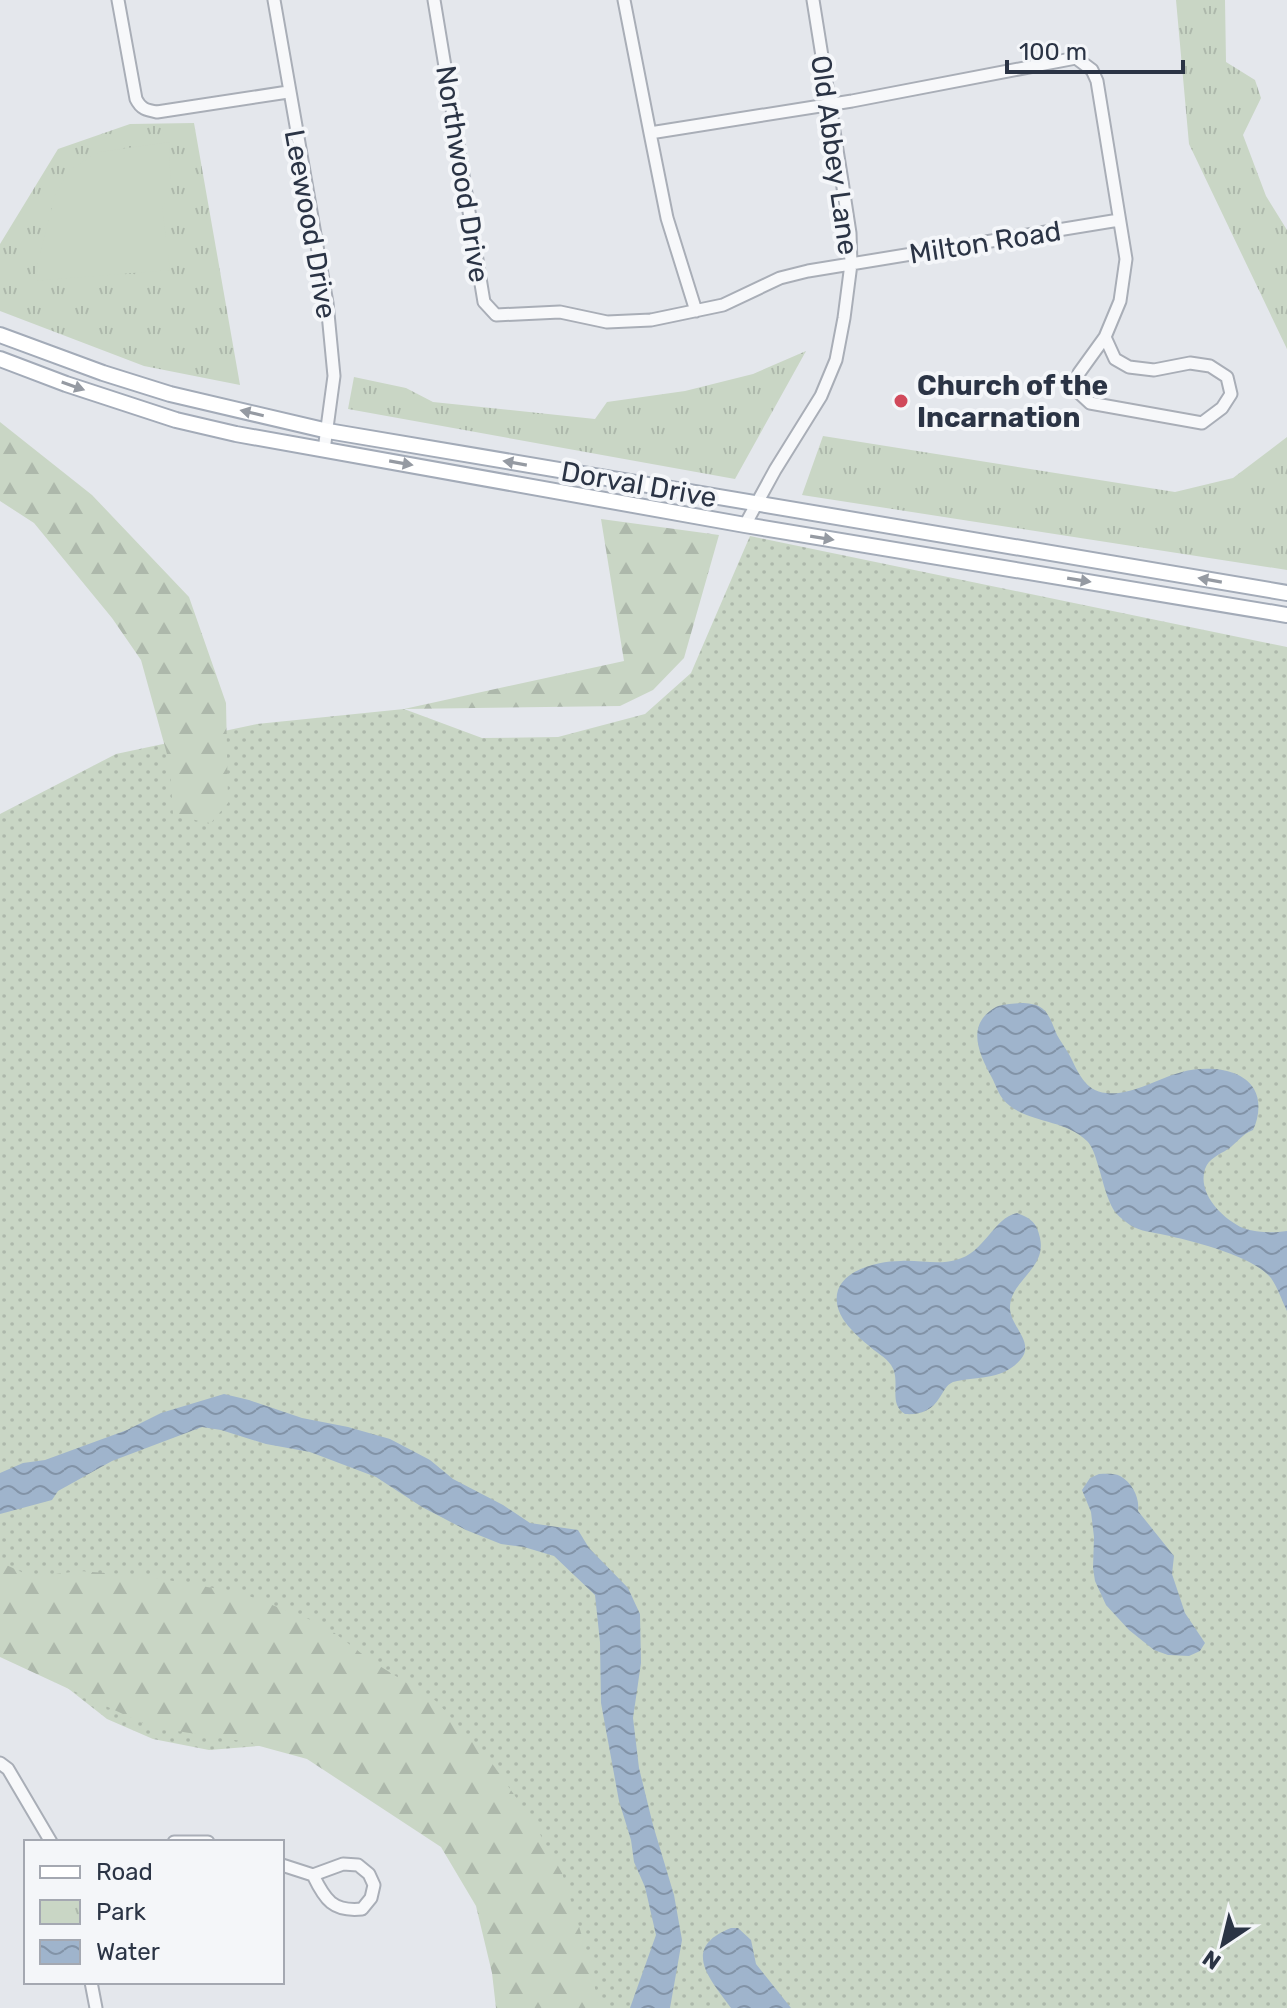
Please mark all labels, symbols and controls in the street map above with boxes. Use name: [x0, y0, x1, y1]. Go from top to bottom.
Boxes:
scale bar: [1007, 24, 1183, 74]
text: 100 m: [1019, 38, 1087, 66]
street label: Old Abbey Lane: [804, 53, 865, 257]
street label: Northwood Drive: [429, 63, 496, 285]
street label: Leewood Drive: [278, 127, 343, 321]
street label: Milton Road: [907, 214, 1063, 271]
place label: Church of the Incarnation: [917, 369, 1108, 434]
one-way arrow: [61, 381, 85, 393]
marker: Church of the Incarnation: [892, 392, 910, 410]
one-way arrow: [239, 406, 264, 419]
street label: Dorval Drive: [559, 455, 719, 514]
one-way arrow: [502, 456, 527, 469]
one-way arrow: [389, 458, 414, 470]
one-way arrow: [810, 532, 835, 545]
one-way arrow: [1197, 573, 1222, 586]
one-way arrow: [1066, 575, 1091, 587]
legend: [24, 1840, 284, 1984]
text: Road: [96, 1858, 153, 1886]
text: Park: [96, 1898, 147, 1926]
north arrow: [1183, 1904, 1263, 1984]
text: Water: [96, 1938, 160, 1966]
text: N: [1198, 1944, 1226, 1976]

